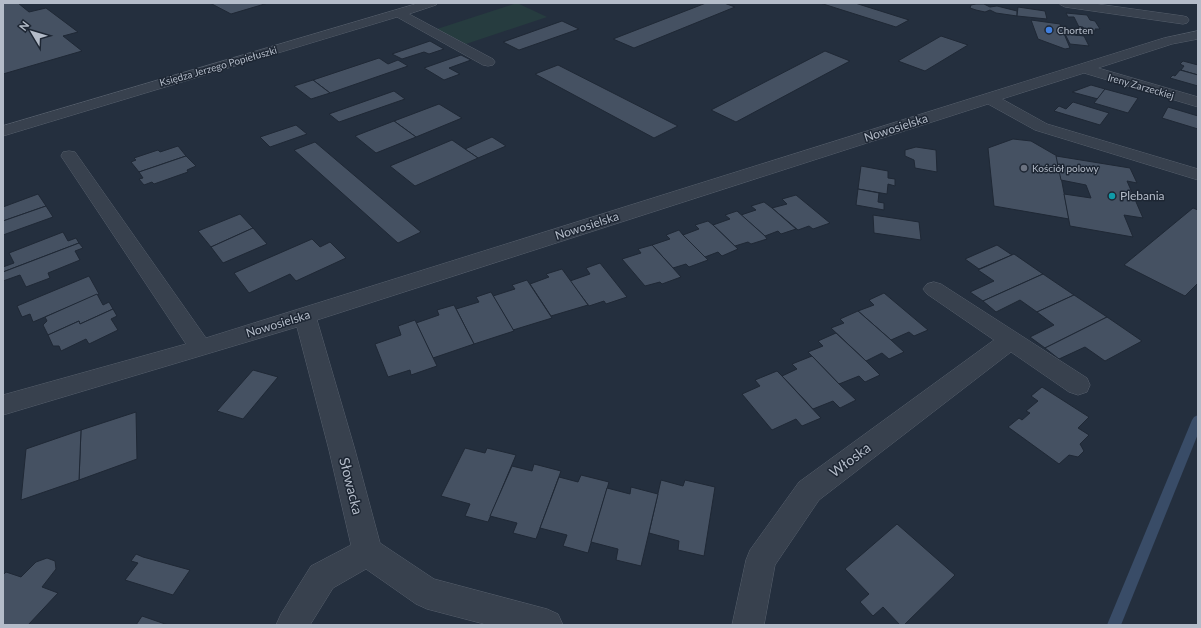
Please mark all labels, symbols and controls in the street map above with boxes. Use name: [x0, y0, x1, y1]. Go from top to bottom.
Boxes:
north arrow: [12, 12, 52, 52]
text: N: [16, 18, 31, 33]
place label: Chorten: [1057, 24, 1093, 36]
marker: Chorten: [1044, 25, 1054, 35]
street label: Księdza Jerzego Popiełuszki: [158, 43, 278, 89]
street label: Ireny Zarzeckiej: [1106, 71, 1176, 101]
street label: Nowosielska: [862, 110, 930, 145]
place label: Kościół polowy: [1032, 162, 1099, 174]
marker: Kościół polowy: [1019, 163, 1029, 173]
place label: Plebania: [1120, 188, 1165, 203]
marker: Plebania: [1107, 191, 1117, 201]
street label: Nowosielska: [553, 208, 621, 243]
street label: Nowosielska: [244, 307, 312, 340]
street label: Włoska: [826, 439, 874, 480]
street label: Słowacka: [336, 456, 367, 516]

